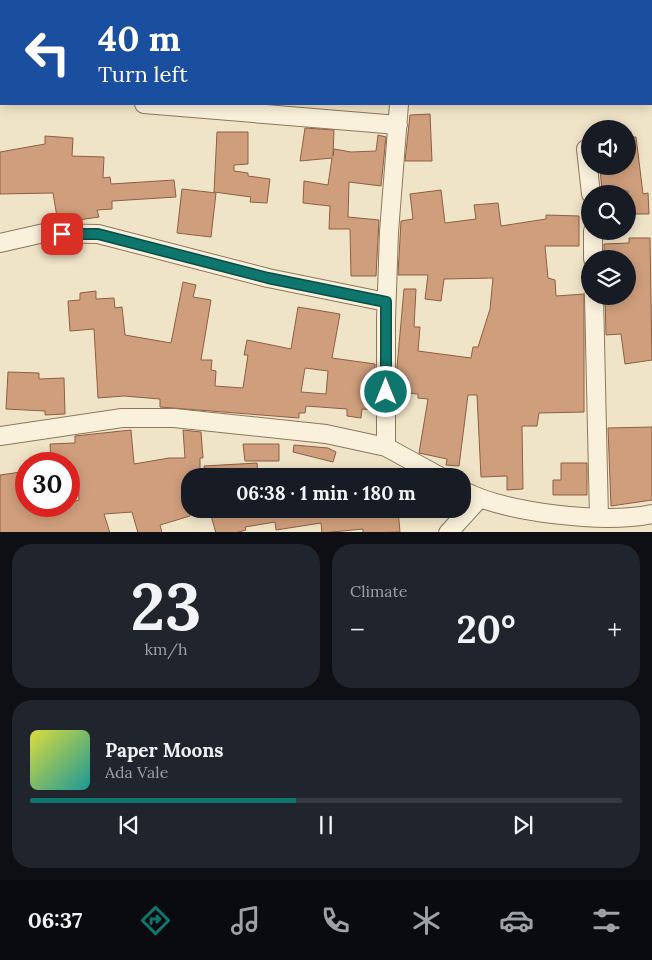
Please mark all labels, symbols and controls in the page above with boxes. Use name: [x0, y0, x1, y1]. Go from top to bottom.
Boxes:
text: 40 m: [98, 16, 181, 61]
icon: left: [15, 20, 80, 85]
text: Turn left: [98, 60, 188, 88]
map controls: [581, 120, 636, 305]
button: sound: [581, 120, 636, 175]
button: search: [581, 185, 636, 240]
pin: [41, 213, 83, 255]
icon: arrive: [48, 220, 76, 248]
button: layers: [581, 250, 636, 305]
position arrow: [359, 365, 411, 417]
speed limit sign: 30: [15, 452, 80, 517]
text: 06:38 · 1 min · 180 m: [236, 481, 416, 505]
text: 23: [130, 565, 202, 648]
text: Climate: [350, 581, 407, 601]
text: 20°: [457, 605, 515, 653]
text: −: [350, 612, 365, 648]
text: +: [607, 612, 622, 648]
text: km/h: [144, 639, 188, 659]
text: Paper Moons: [105, 738, 224, 762]
text: Ada Vale: [105, 762, 168, 782]
icon: previous: [115, 811, 143, 839]
icon: pause: [312, 811, 340, 839]
icon: next: [509, 811, 537, 839]
icon: directions: [138, 903, 173, 938]
icon: music: [228, 903, 263, 938]
icon: phone: [318, 903, 353, 938]
icon: climate: [409, 903, 444, 938]
icon: car: [499, 903, 534, 938]
icon: filters: [589, 903, 624, 938]
text: 06:37: [28, 906, 82, 934]

